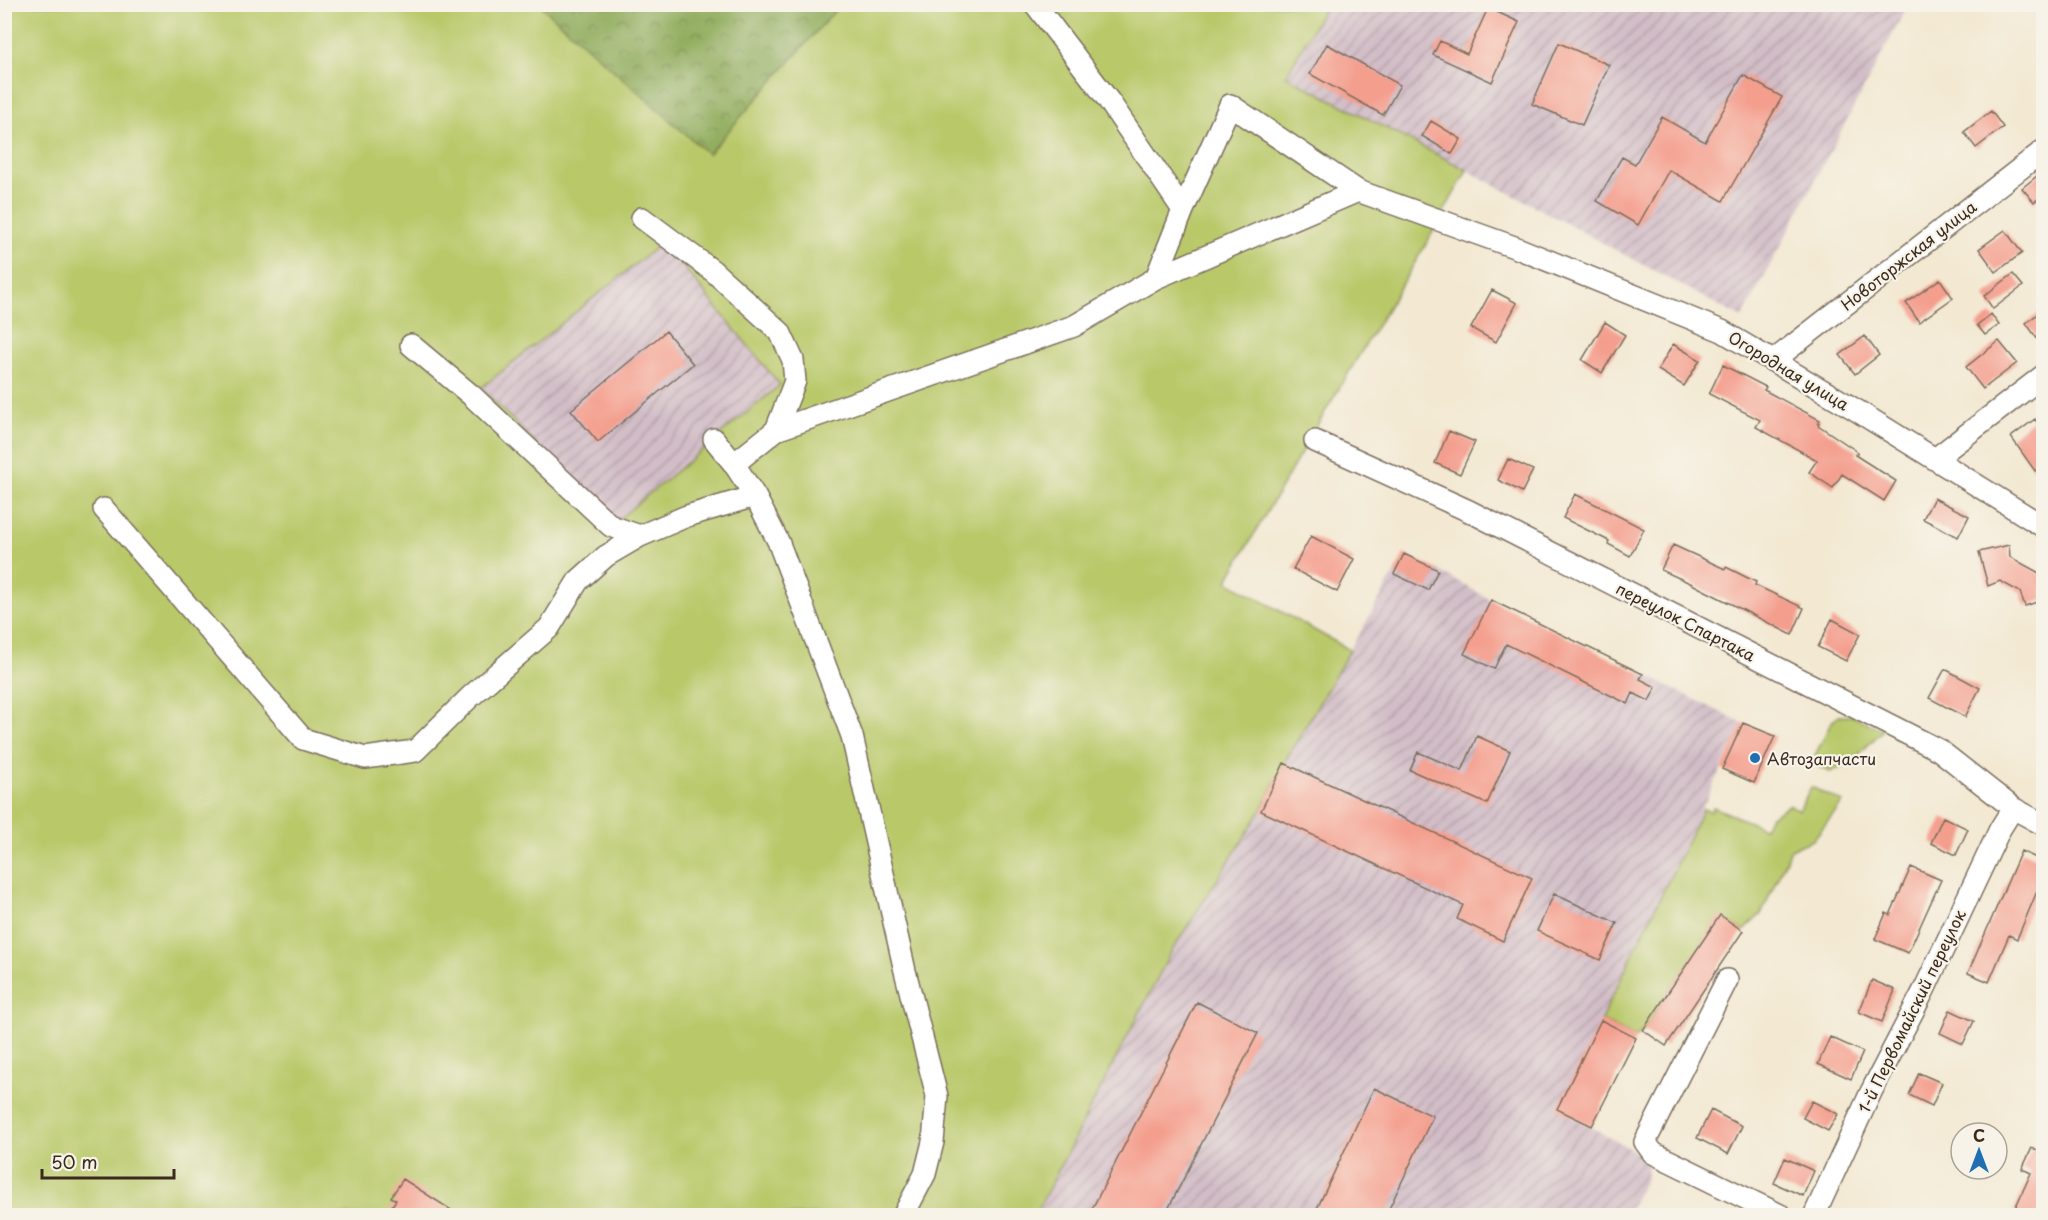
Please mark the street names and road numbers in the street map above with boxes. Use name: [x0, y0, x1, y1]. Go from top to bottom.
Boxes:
street label: Новоторжская улица: [1835, 194, 1981, 316]
street label: Огородная улица: [1724, 324, 1854, 416]
street label: переулок Спартака: [1612, 575, 1760, 667]
street label: 1-й Первомайский переулок: [1851, 905, 1971, 1117]

